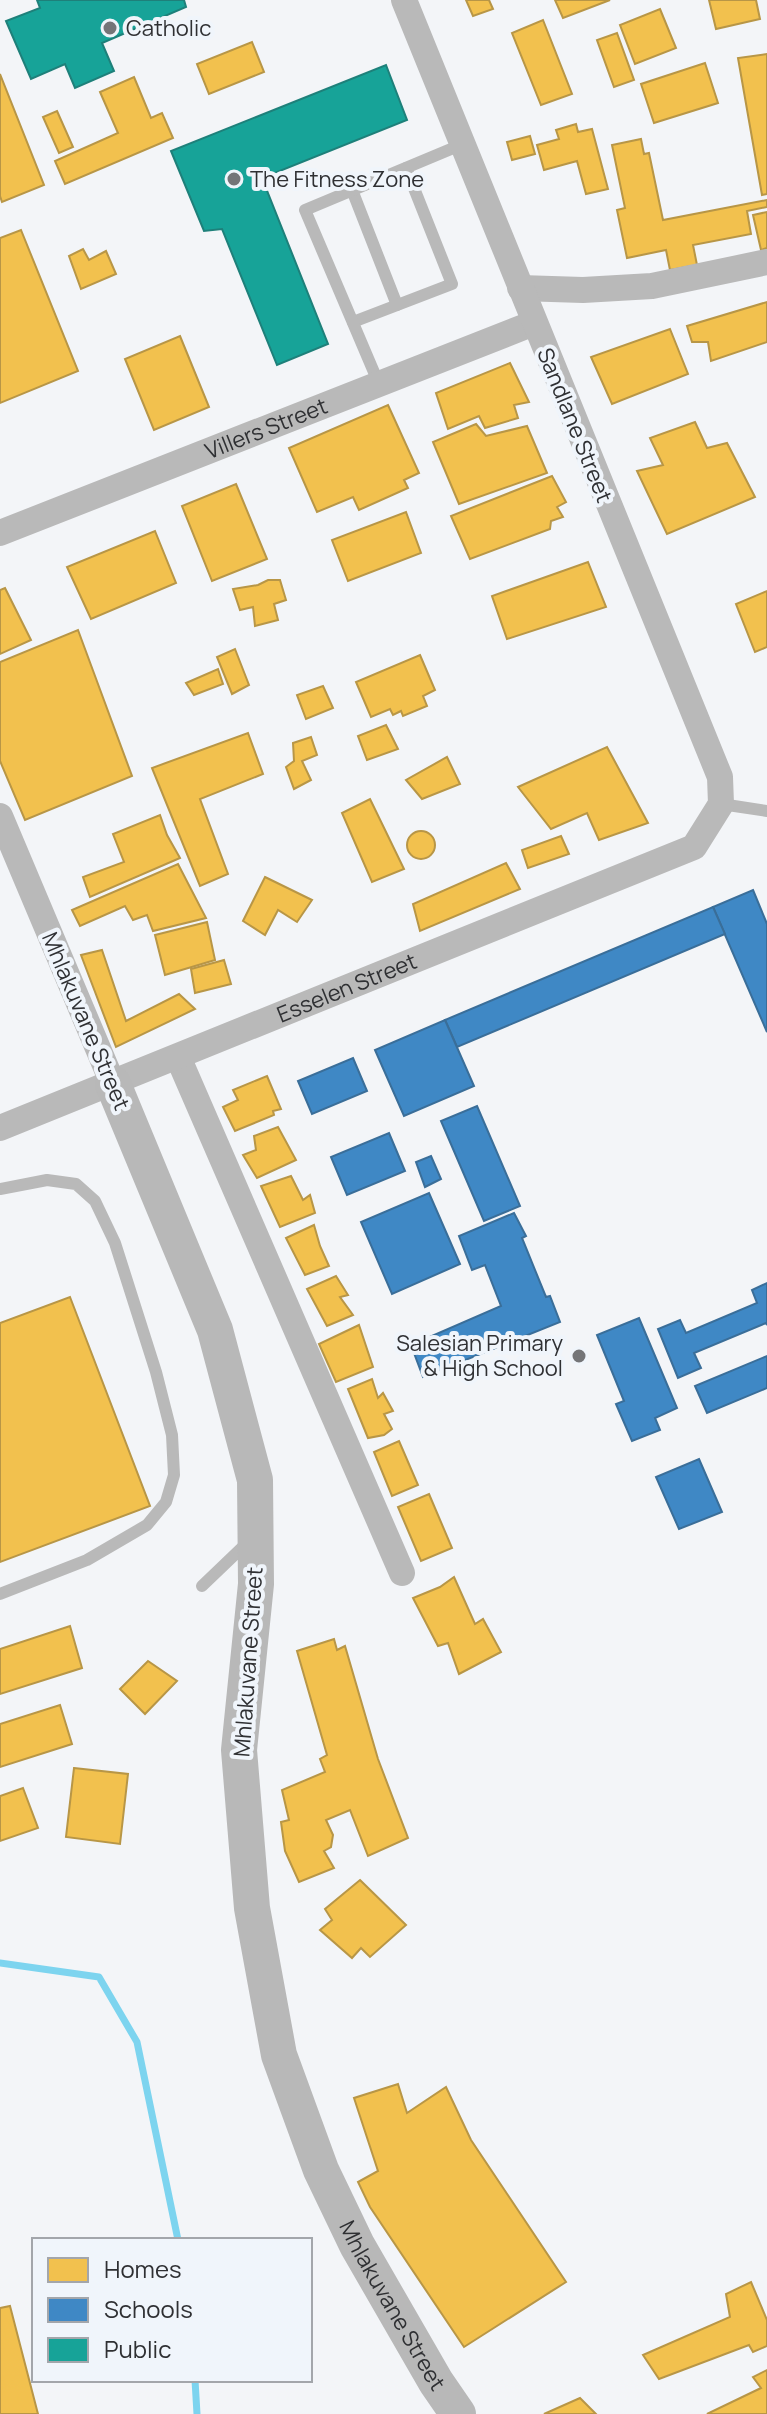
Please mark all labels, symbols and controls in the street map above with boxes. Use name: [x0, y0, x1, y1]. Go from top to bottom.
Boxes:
place label: Catholic: [126, 13, 211, 43]
marker: Catholic: [101, 19, 119, 37]
place label: The Fitness Zone: [250, 164, 424, 194]
marker: The Fitness Zone: [225, 170, 243, 188]
street label: Sandlane Street: [530, 343, 620, 507]
street label: Villers Street: [201, 391, 332, 466]
street label: Mhlakuvane Street: [35, 927, 137, 1115]
street label: Esselen Street: [272, 946, 421, 1029]
place label: Salesian Primary & High School: [396, 1328, 563, 1383]
marker: Salesian Primary & High School: [570, 1347, 588, 1365]
street label: Mhlakuvane Street: [226, 1566, 270, 1758]
street label: Mhlakuvane Street: [333, 2216, 453, 2397]
legend: [32, 2238, 312, 2382]
text: Homes: [104, 2252, 182, 2285]
text: Schools: [104, 2292, 193, 2325]
text: Public: [104, 2332, 171, 2365]

